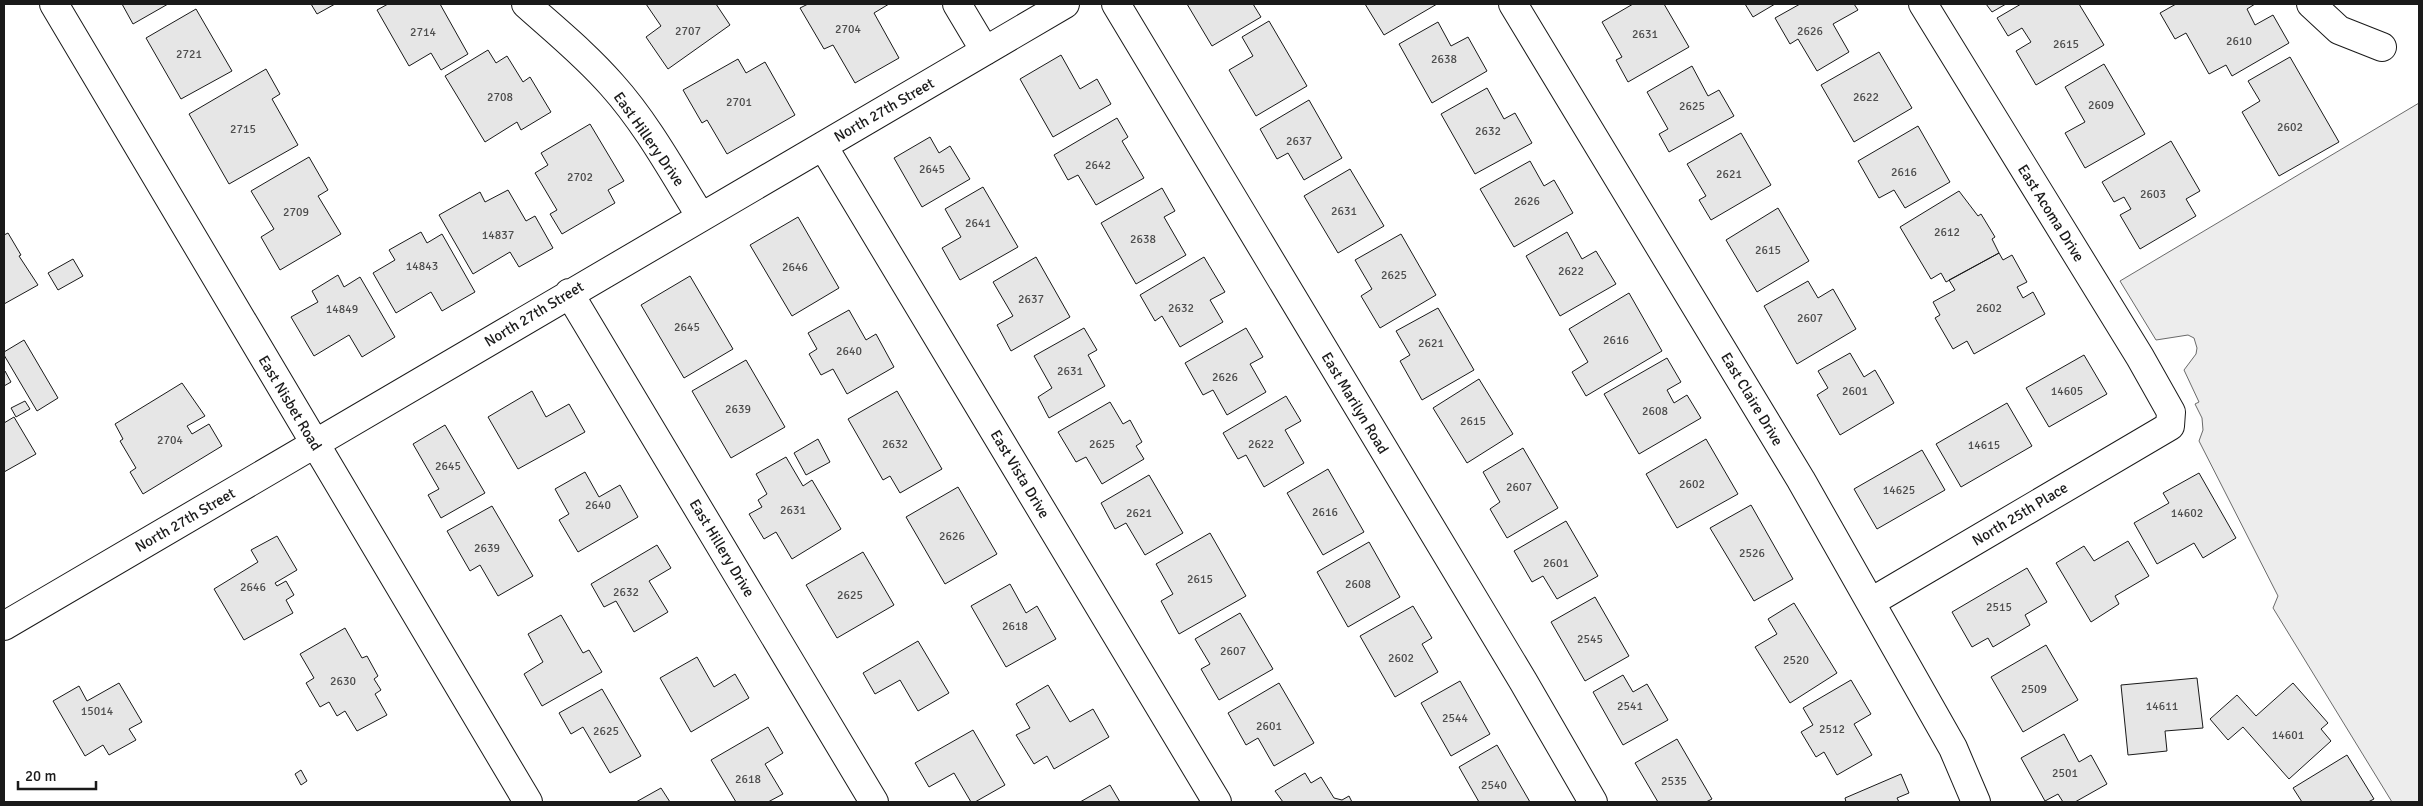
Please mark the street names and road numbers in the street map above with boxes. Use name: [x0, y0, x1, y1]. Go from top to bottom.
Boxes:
street label: North 27th Street: [831, 74, 937, 146]
street label: East Hillery Drive: [610, 88, 688, 190]
street label: East Acoma Drive: [2014, 161, 2088, 265]
street label: North 27th Street: [481, 277, 587, 351]
street label: East Marilyn Road: [1318, 349, 1392, 457]
street label: East Claire Drive: [1717, 349, 1787, 449]
street label: East Nisbet Road: [254, 352, 326, 454]
street label: East Vista Drive: [987, 426, 1053, 522]
street label: North 25th Place: [1969, 478, 2071, 550]
street label: North 27th Street: [132, 484, 238, 556]
street label: East Hillery Drive: [686, 496, 758, 600]

